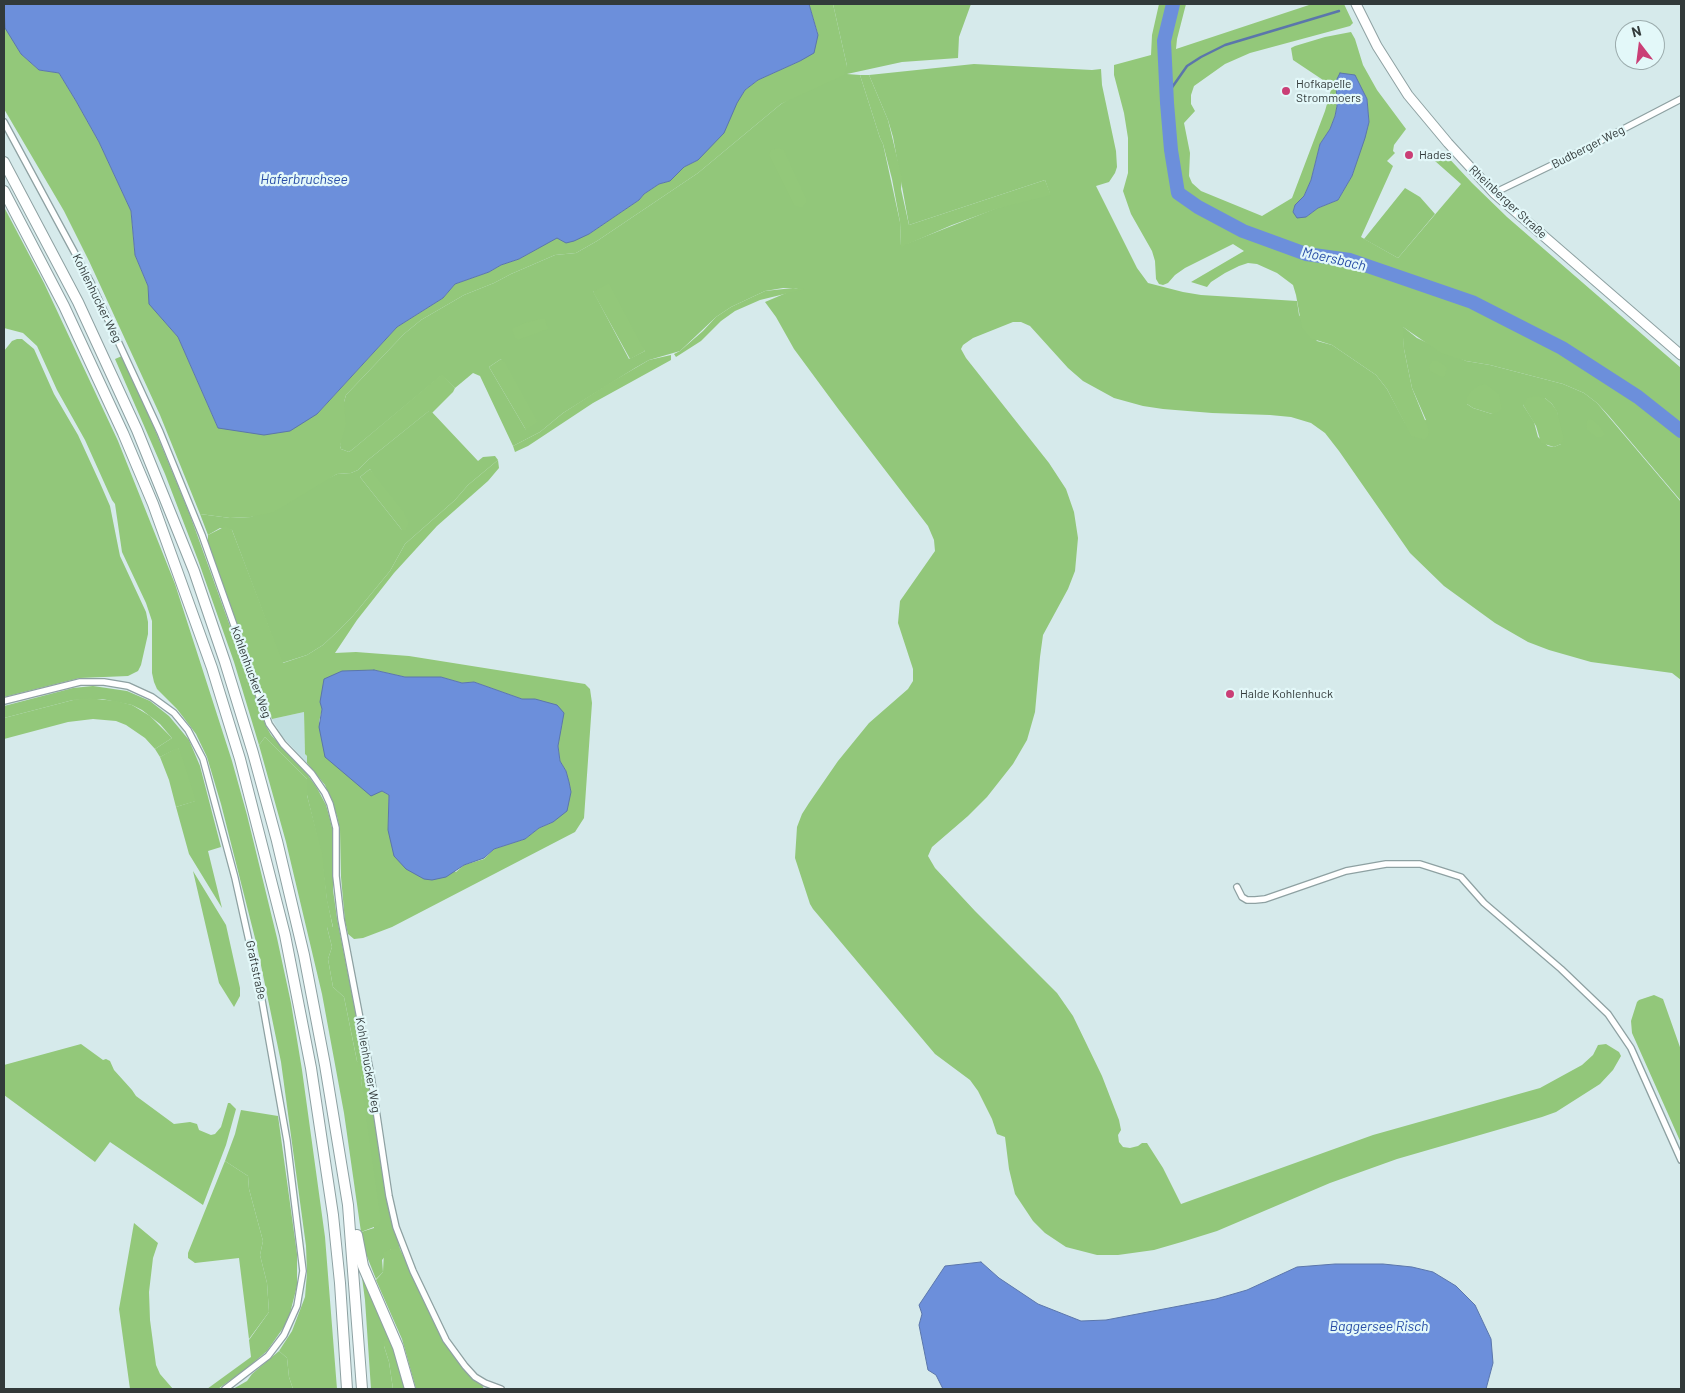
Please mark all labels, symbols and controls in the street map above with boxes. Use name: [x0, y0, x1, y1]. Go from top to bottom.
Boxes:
north arrow: [1615, 20, 1665, 70]
text: N: [1630, 22, 1643, 40]
place label: Hofkapelle Strommoers: [1296, 77, 1361, 105]
marker: Hofkapelle Strommoers: [1280, 85, 1292, 97]
street label: Budberger Weg: [1549, 122, 1627, 172]
place label: Hades: [1419, 148, 1452, 162]
marker: Hades: [1403, 149, 1415, 161]
street label: Rheinberger Straße: [1466, 162, 1550, 242]
water label: Haferbruchsee: [260, 171, 348, 187]
water label: Moersbach: [1300, 244, 1368, 274]
street label: Kohlenhucker Weg: [69, 251, 125, 345]
street label: Kohlenhucker Weg: [228, 624, 274, 720]
place label: Halde Kohlenhuck: [1240, 687, 1333, 701]
marker: Halde Kohlenhuck: [1224, 688, 1236, 700]
street label: Graftstraße: [243, 939, 269, 1001]
street label: Kohlenhucker Weg: [353, 1016, 383, 1114]
water label: Baggersee Risch: [1330, 1318, 1428, 1334]

